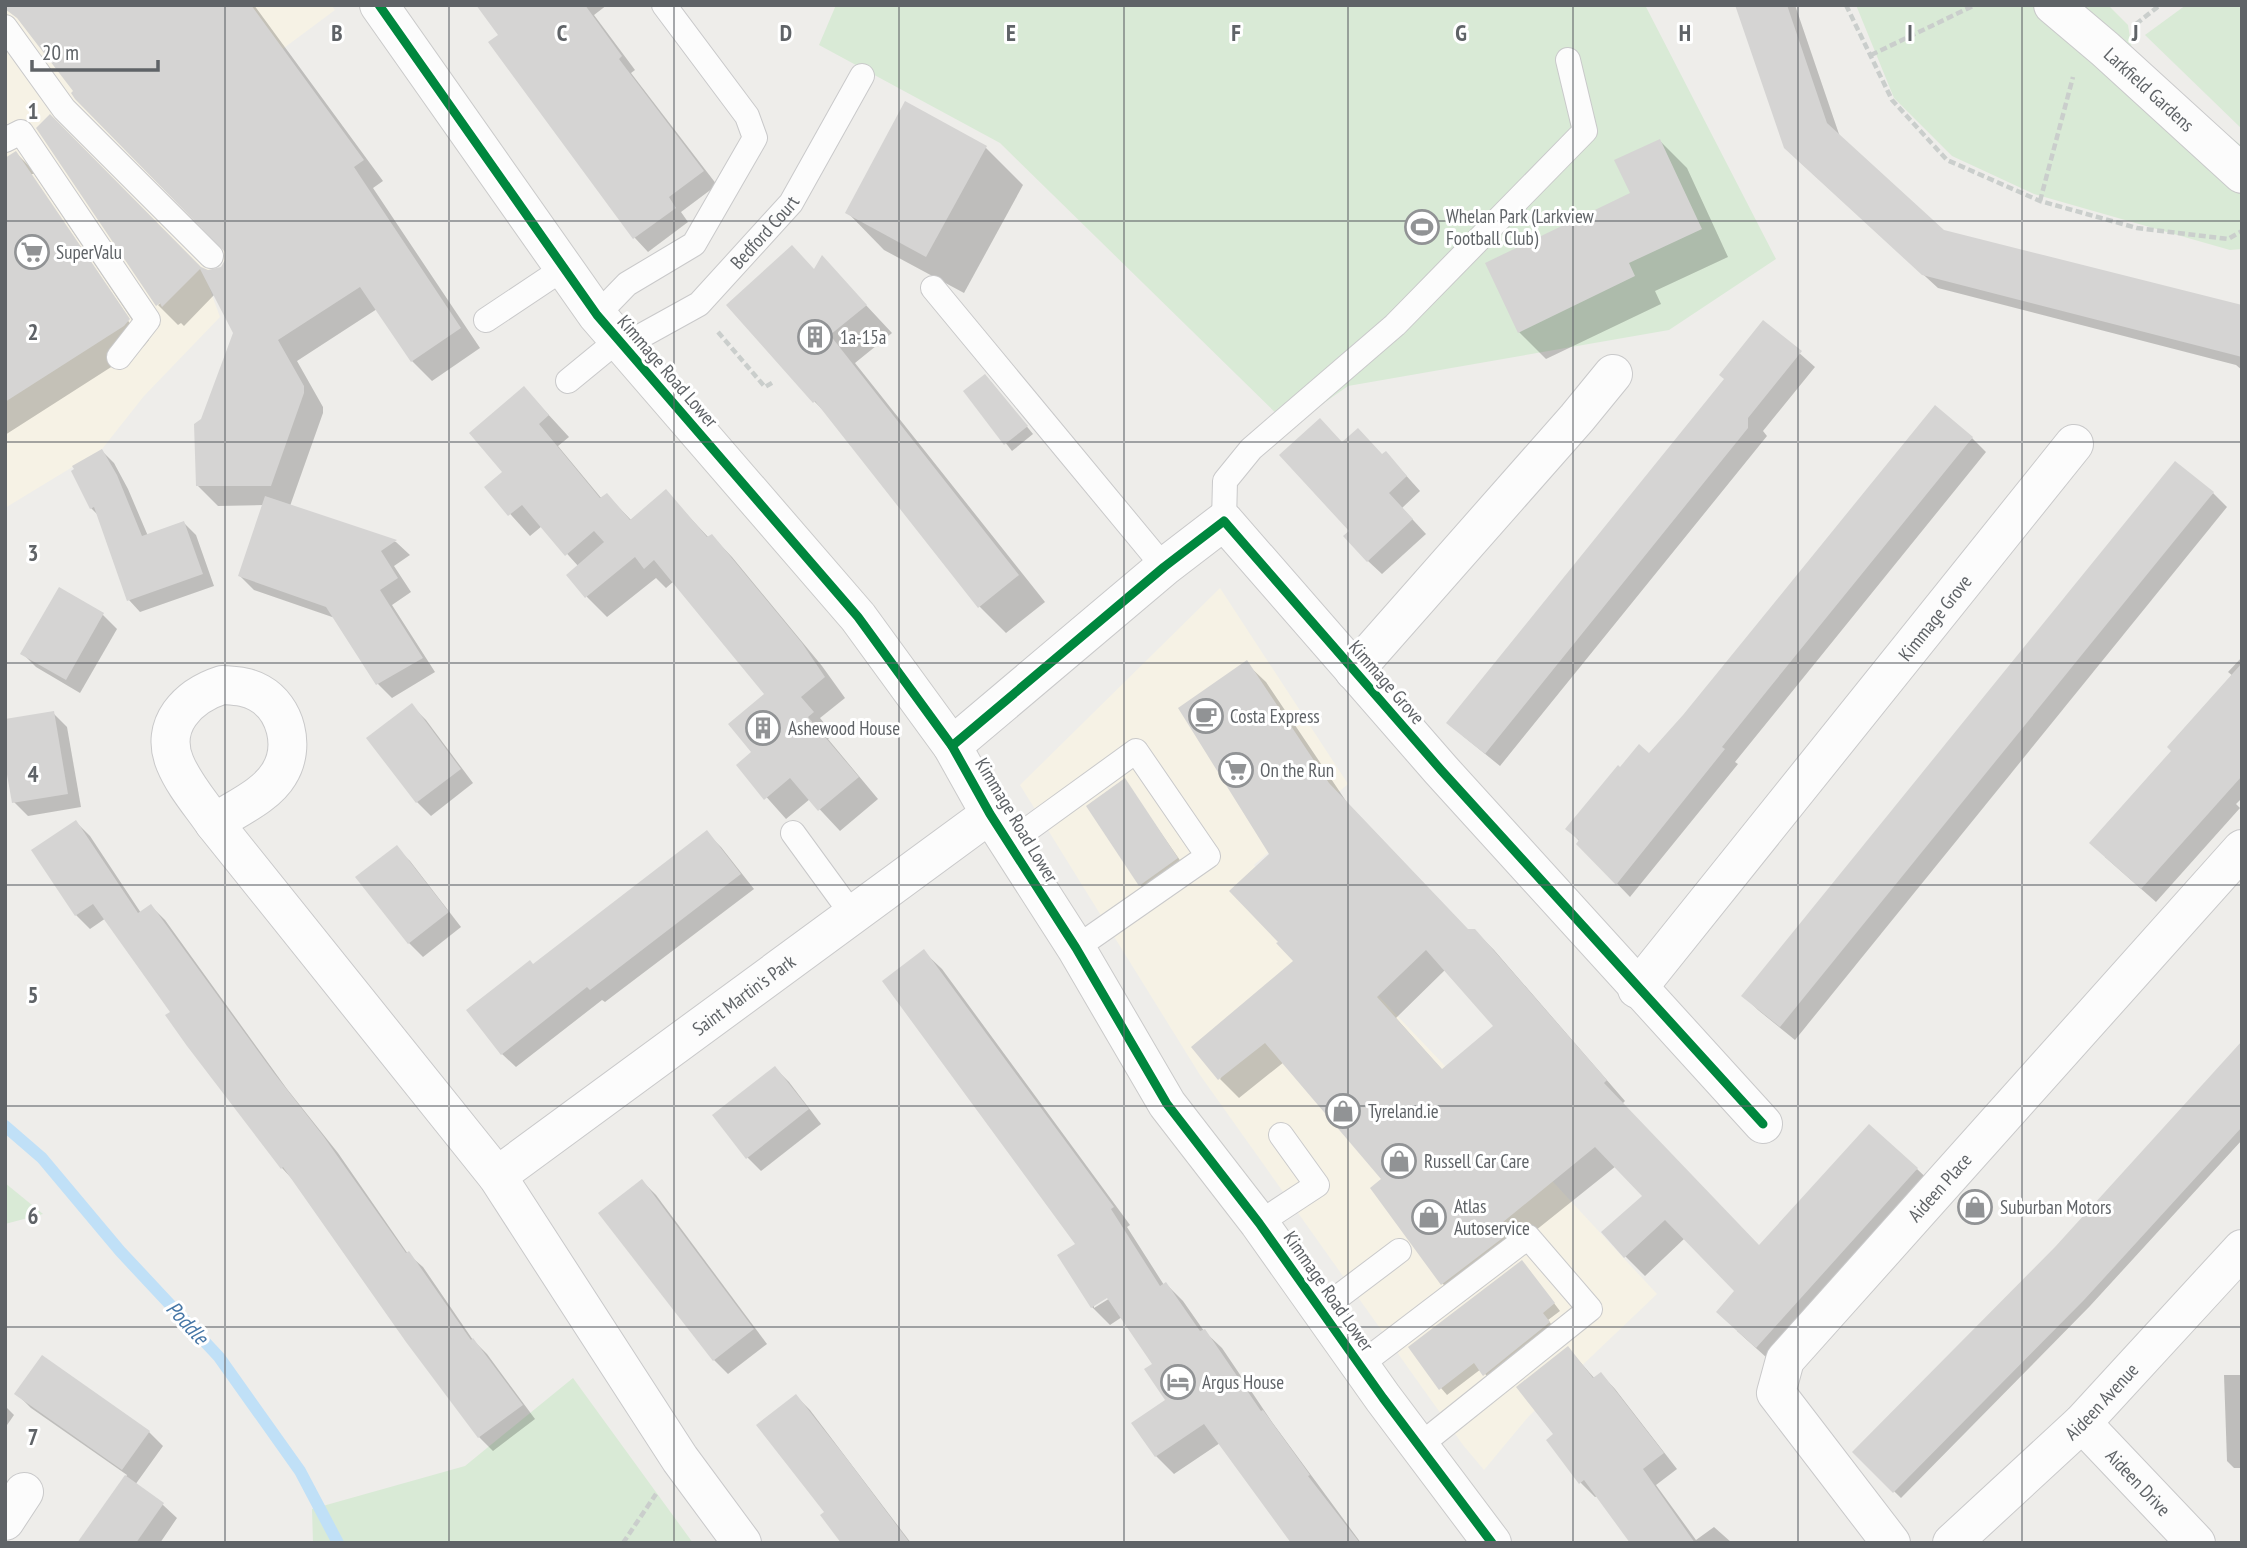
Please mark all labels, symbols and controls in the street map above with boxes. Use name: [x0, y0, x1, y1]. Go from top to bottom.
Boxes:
text: B: [331, 18, 343, 47]
text: C: [557, 18, 568, 47]
text: D: [780, 18, 792, 47]
text: E: [1006, 18, 1016, 47]
text: F: [1231, 18, 1241, 47]
text: G: [1455, 18, 1467, 47]
text: H: [1679, 18, 1691, 47]
text: I: [1907, 18, 1913, 47]
text: J: [2131, 18, 2138, 47]
scale bar: [32, 28, 158, 72]
text: 20 m: [42, 39, 79, 66]
street label: Larkfield Gardens: [2099, 42, 2199, 137]
text: 1: [28, 96, 39, 125]
street label: Bedford Court: [725, 191, 805, 274]
place label: Whelan Park (Larkview Football Club): [1446, 204, 1595, 250]
sports icon: Whelan Park (Larkview Football Club): [1403, 208, 1441, 246]
supermarket icon: SuperValu: [13, 233, 51, 271]
place label: SuperValu: [56, 240, 122, 264]
street label: Kimmage Road Lower: [613, 310, 724, 433]
text: 2: [28, 317, 39, 346]
building icon: 1a-15a: [796, 318, 834, 356]
place label: 1a-15a: [840, 325, 886, 349]
text: 3: [28, 538, 39, 567]
street label: Kimmage Grove: [1893, 570, 1977, 666]
street label: Kimmage Grove: [1344, 635, 1430, 729]
cafe icon: Costa Express: [1187, 697, 1225, 735]
place label: Costa Express: [1230, 704, 1320, 728]
building icon: Ashewood House: [744, 709, 782, 747]
place label: Ashewood House: [788, 716, 900, 740]
supermarket icon: On the Run: [1217, 751, 1255, 789]
street label: Kimmage Road Lower: [970, 753, 1064, 888]
place label: On the Run: [1260, 758, 1334, 782]
text: 4: [28, 759, 39, 788]
street label: Saint Martin's Park: [687, 949, 800, 1041]
text: 5: [28, 980, 39, 1009]
shop icon: Tyreland.ie: [1324, 1092, 1362, 1130]
place label: Tyreland.ie: [1368, 1099, 1439, 1123]
shop icon: Russell Car Care: [1380, 1142, 1418, 1180]
street label: Aideen Place: [1902, 1148, 1977, 1227]
place label: Russell Car Care: [1424, 1149, 1529, 1173]
shop icon: Suburban Motors: [1956, 1188, 1994, 1226]
place label: Atlas Autoservice: [1454, 1194, 1530, 1240]
place label: Suburban Motors: [2000, 1195, 2112, 1219]
shop icon: Atlas Autoservice: [1410, 1198, 1448, 1236]
text: 6: [28, 1201, 39, 1230]
street label: Kimmage Road Lower: [1279, 1226, 1380, 1356]
water label: Poddle: [161, 1295, 215, 1351]
street label: Aideen Avenue: [2060, 1358, 2143, 1445]
hotel icon: Argus House: [1159, 1363, 1197, 1401]
place label: Argus House: [1202, 1370, 1284, 1394]
text: 7: [28, 1422, 39, 1451]
street label: Aideen Drive: [2101, 1444, 2176, 1521]

